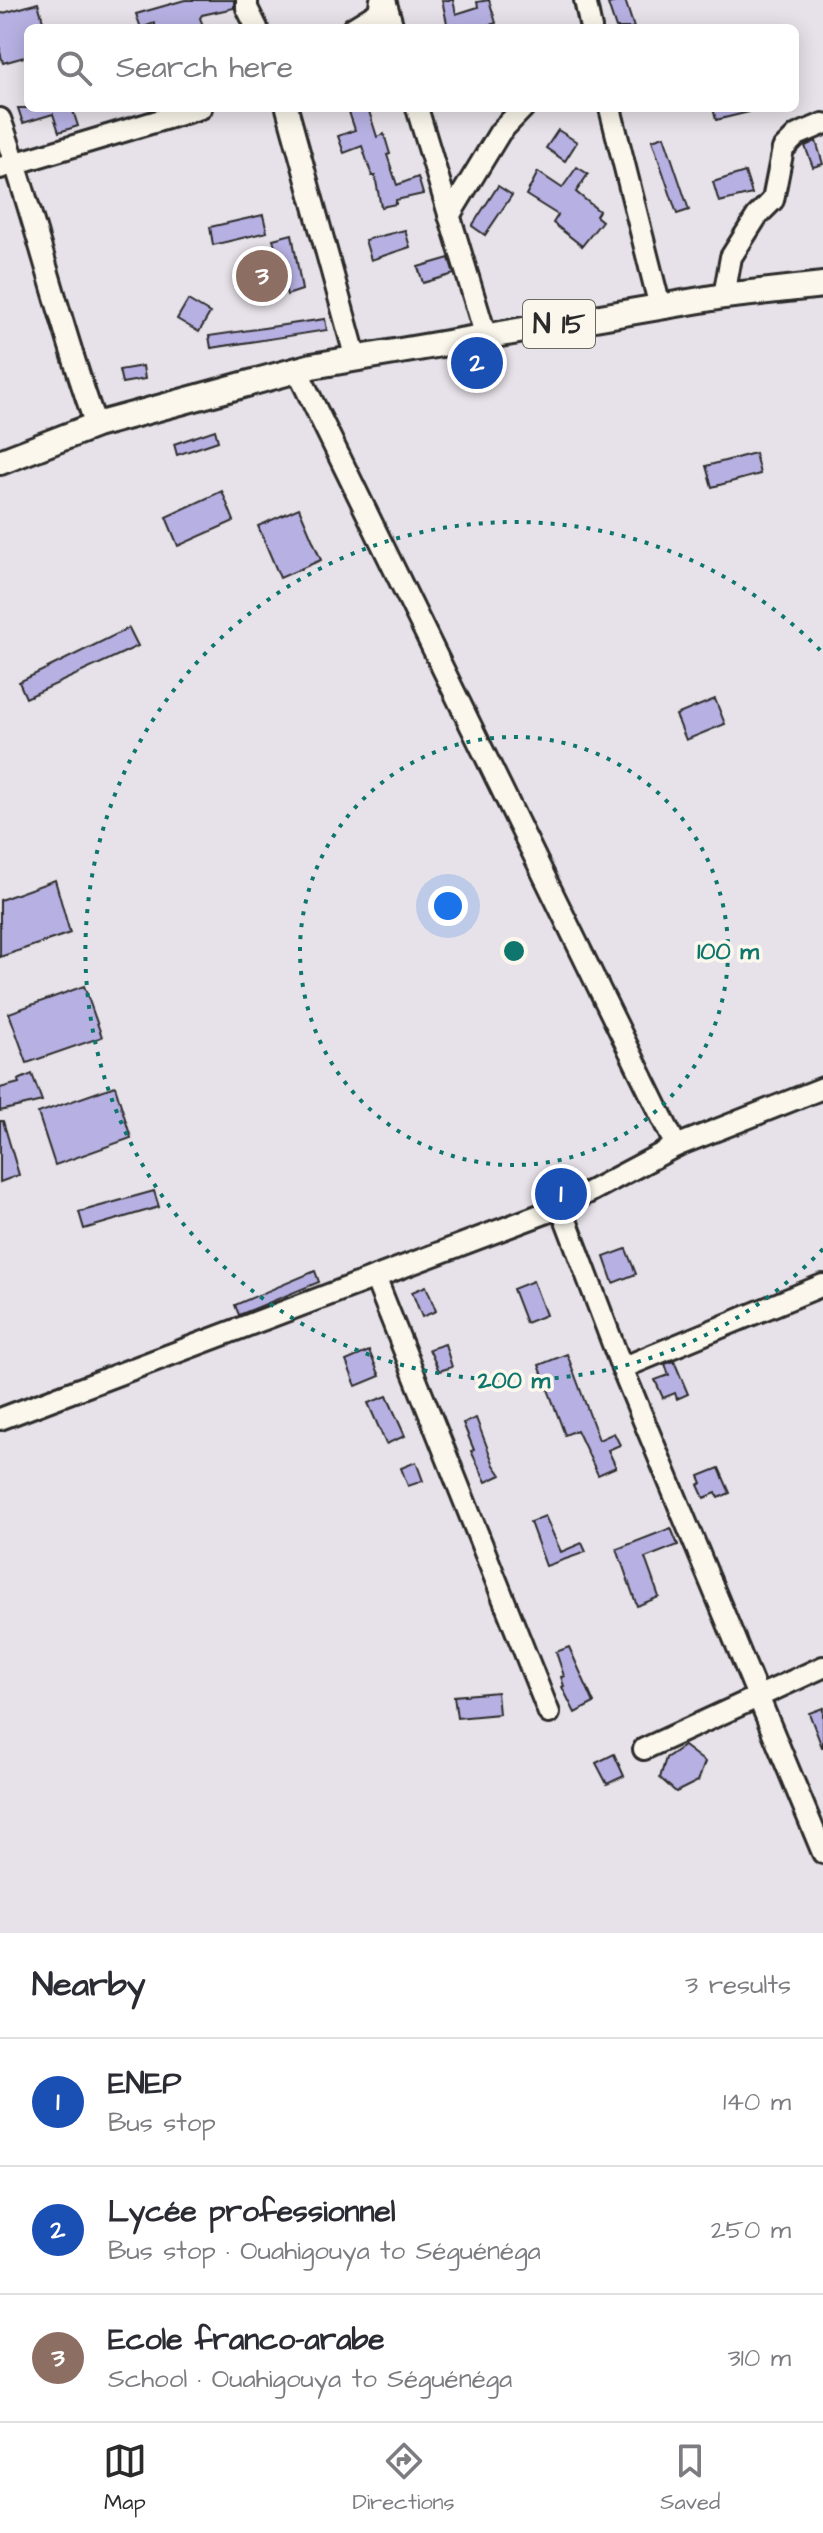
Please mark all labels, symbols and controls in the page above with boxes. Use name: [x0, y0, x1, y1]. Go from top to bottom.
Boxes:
search box: [24, 24, 799, 112]
icon: search: [52, 46, 96, 90]
text: Search here: [116, 47, 293, 89]
pin: 3: [236, 246, 288, 306]
road number: N 15: [523, 300, 595, 348]
pin: 2: [451, 333, 503, 393]
your location: [428, 886, 468, 926]
text: 100 m: [697, 935, 759, 969]
centre of rings: [500, 937, 528, 965]
pin: 1: [535, 1164, 587, 1224]
text: 200 m: [477, 1364, 550, 1398]
text: Nearby: [32, 1961, 146, 2009]
text: 3 results: [685, 1967, 791, 2003]
text: ENEP: [108, 2063, 181, 2105]
text: 1: [56, 2084, 60, 2120]
text: 140 m: [723, 2084, 791, 2120]
text: Bus stop: [108, 2105, 216, 2141]
text: Lycée professionnel: [108, 2191, 395, 2233]
text: 2: [51, 2212, 65, 2248]
text: 250 m: [711, 2212, 791, 2248]
text: Bus stop · Ouahigouya to Séguénéga: [108, 2233, 541, 2269]
text: Ecole franco-arabe: [108, 2319, 385, 2361]
text: 3: [51, 2340, 65, 2376]
text: 310 m: [727, 2340, 791, 2376]
text: School · Ouahigouya to Séguénéga: [108, 2361, 512, 2397]
tab: Map: [103, 2439, 147, 2518]
tab: Directions: [352, 2439, 455, 2518]
tab: Saved: [660, 2439, 720, 2518]

